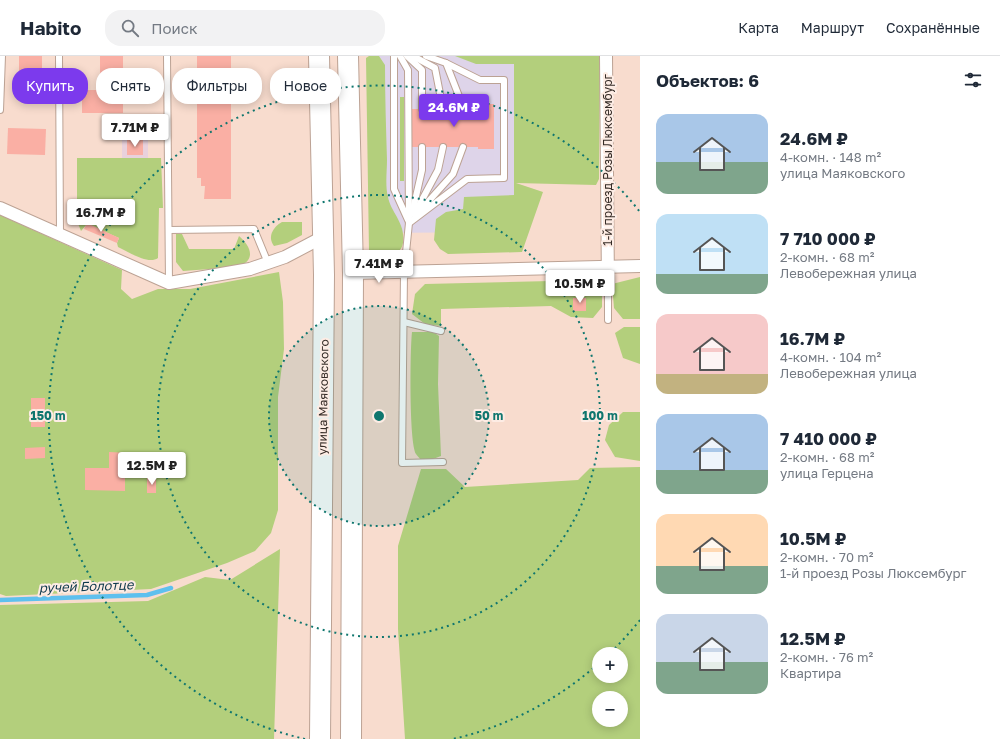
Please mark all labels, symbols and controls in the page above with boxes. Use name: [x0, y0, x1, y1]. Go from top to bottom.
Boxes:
search box: [105, 10, 385, 46]
text: Habito: [20, 16, 81, 39]
icon: search: [119, 17, 141, 39]
text: Поиск: [151, 19, 198, 37]
text: Карта: [738, 19, 779, 36]
text: Маршрут: [801, 19, 864, 36]
text: Сохранённые: [886, 19, 980, 36]
chip: Купить: [12, 68, 88, 104]
chip: Снять: [96, 68, 164, 104]
chip: Фильтры: [172, 68, 262, 104]
chip: Новое: [270, 68, 341, 104]
icon: filters: [962, 69, 984, 91]
text: Объектов: 6: [656, 70, 759, 91]
street label: 1-й проезд Розы Люксембург: [600, 73, 615, 246]
pin: 24.6M ₽: [417, 94, 491, 128]
text: 24.6M ₽: [428, 99, 480, 115]
pin: 7.71M ₽: [98, 114, 172, 148]
text: 7.71M ₽: [111, 119, 159, 135]
text: 24.6M ₽: [780, 128, 848, 149]
icon: home: [688, 130, 736, 178]
text: 4-комн. · 148 m²: [780, 149, 881, 165]
text: улица Маяковского: [780, 165, 905, 181]
pin: 16.7M ₽: [64, 199, 138, 233]
text: 16.7M ₽: [76, 204, 126, 220]
text: 7 710 000 ₽: [780, 228, 876, 249]
icon: home: [688, 230, 736, 278]
text: 2-комн. · 68 m²: [780, 249, 874, 265]
pin: 7.41M ₽: [342, 250, 416, 284]
text: 7.41M ₽: [354, 255, 404, 271]
text: Левобережная улица: [780, 265, 917, 281]
pin: 10.5M ₽: [543, 270, 617, 304]
text: 10.5M ₽: [555, 275, 605, 291]
text: 16.7M ₽: [780, 328, 845, 349]
icon: home: [688, 330, 736, 378]
street label: улица Маяковского: [314, 339, 332, 455]
text: 4-комн. · 104 m²: [780, 349, 881, 365]
text: Левобережная улица: [780, 365, 917, 381]
text: 150 m: [31, 408, 65, 423]
text: 50 m: [475, 408, 503, 423]
text: 100 m: [582, 408, 618, 423]
centre of rings: [372, 409, 386, 423]
text: 7 410 000 ₽: [780, 428, 877, 449]
icon: home: [688, 430, 736, 478]
text: 2-комн. · 68 m²: [780, 449, 874, 465]
pin: 12.5M ₽: [115, 452, 189, 486]
text: 12.5M ₽: [127, 457, 177, 473]
text: улица Герцена: [780, 465, 874, 481]
text: 10.5M ₽: [780, 528, 846, 549]
icon: home: [688, 530, 736, 578]
text: 2-комн. · 70 m²: [780, 549, 873, 565]
text: 1-й проезд Розы Люксембург: [780, 565, 967, 581]
water label: ручей Болотце: [38, 576, 135, 596]
text: 12.5M ₽: [780, 628, 846, 649]
icon: home: [688, 630, 736, 678]
map controls: [592, 647, 628, 727]
button: +: [592, 647, 628, 683]
text: 2-комн. · 76 m²: [780, 649, 873, 665]
text: Квартира: [780, 665, 841, 681]
button: −: [592, 691, 628, 727]

